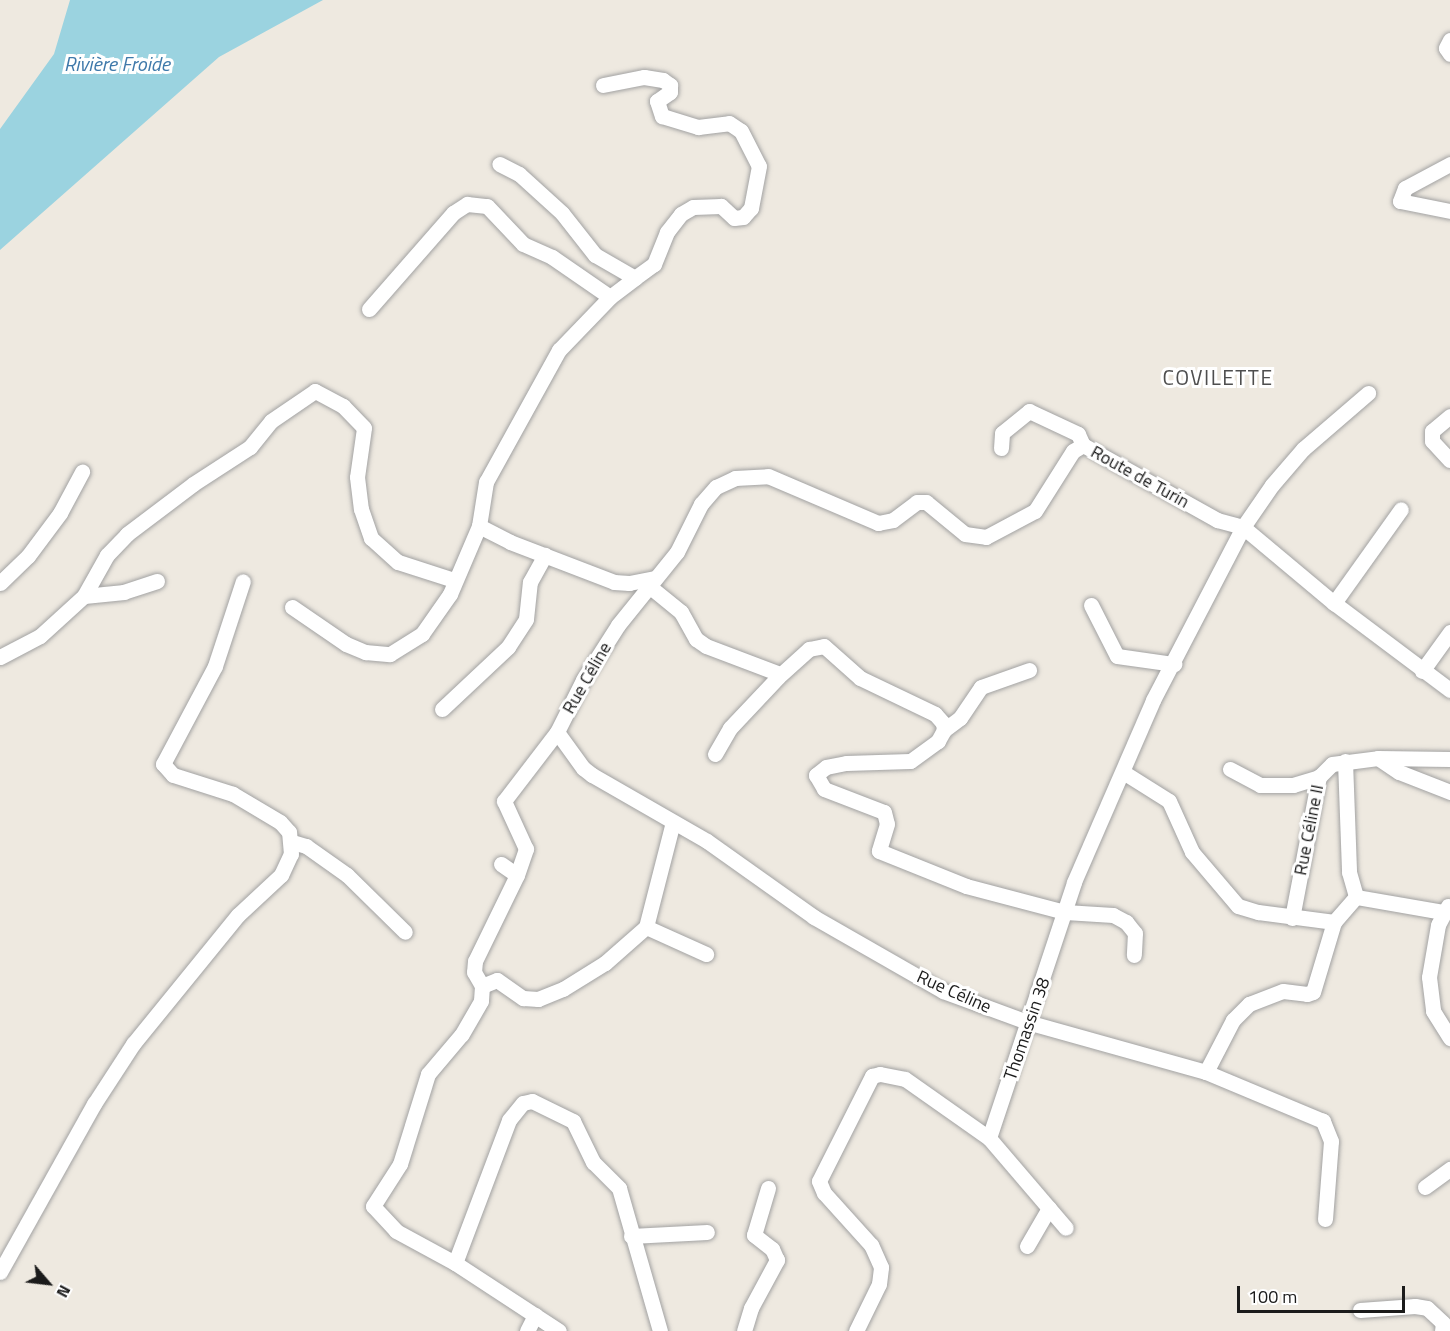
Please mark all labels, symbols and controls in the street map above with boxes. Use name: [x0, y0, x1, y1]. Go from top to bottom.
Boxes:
water label: Rivière Froide: [64, 51, 170, 75]
district label: COVILETTE: [1162, 364, 1274, 390]
street label: Route de Turin: [1087, 441, 1193, 513]
street label: Rue Céline: [558, 638, 616, 718]
street label: Rue Céline II: [1290, 783, 1328, 877]
street label: Rue Céline: [913, 966, 995, 1018]
street label: Thomassin 38: [999, 975, 1055, 1083]
north arrow: [18, 1253, 78, 1313]
scale bar: [1240, 1274, 1408, 1312]
text: N: [51, 1281, 77, 1302]
text: 100 m: [1248, 1283, 1297, 1310]

